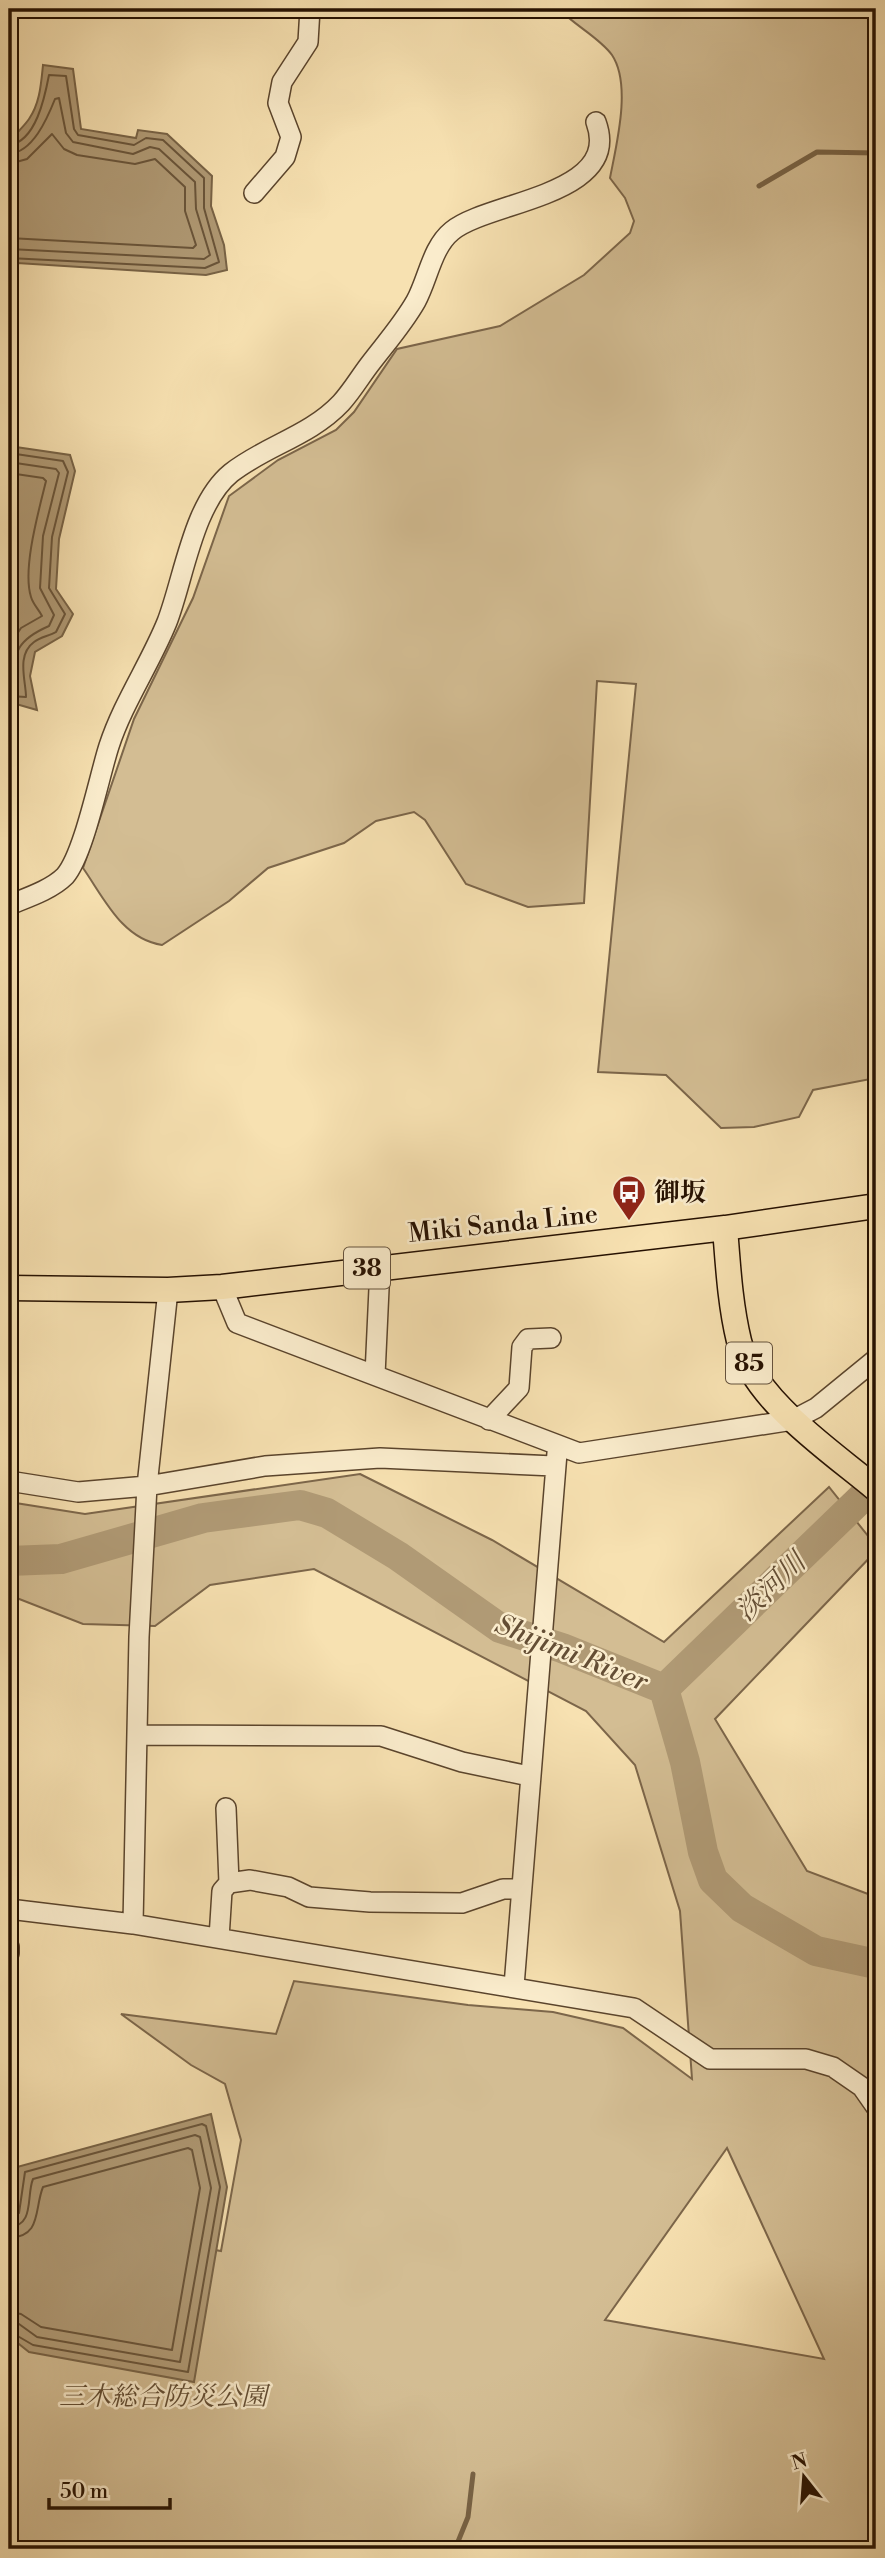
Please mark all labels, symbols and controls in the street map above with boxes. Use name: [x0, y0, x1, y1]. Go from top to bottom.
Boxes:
bus stop icon: 御坂: [610, 1173, 648, 1222]
place label: 御坂: [654, 1177, 706, 1209]
street label: Miki Sanda Line: [407, 1198, 599, 1250]
road number: 38: [344, 1248, 390, 1288]
road number: 85: [726, 1343, 772, 1384]
water label: 淡河川: [729, 1543, 816, 1629]
water label: Shijimi River: [490, 1607, 654, 1700]
park label: 三木総合防災公園: [59, 2381, 271, 2413]
north arrow: [770, 2442, 840, 2512]
text: N: [789, 2448, 810, 2475]
scale bar: [49, 2467, 170, 2511]
text: 50 m: [60, 2479, 108, 2505]

